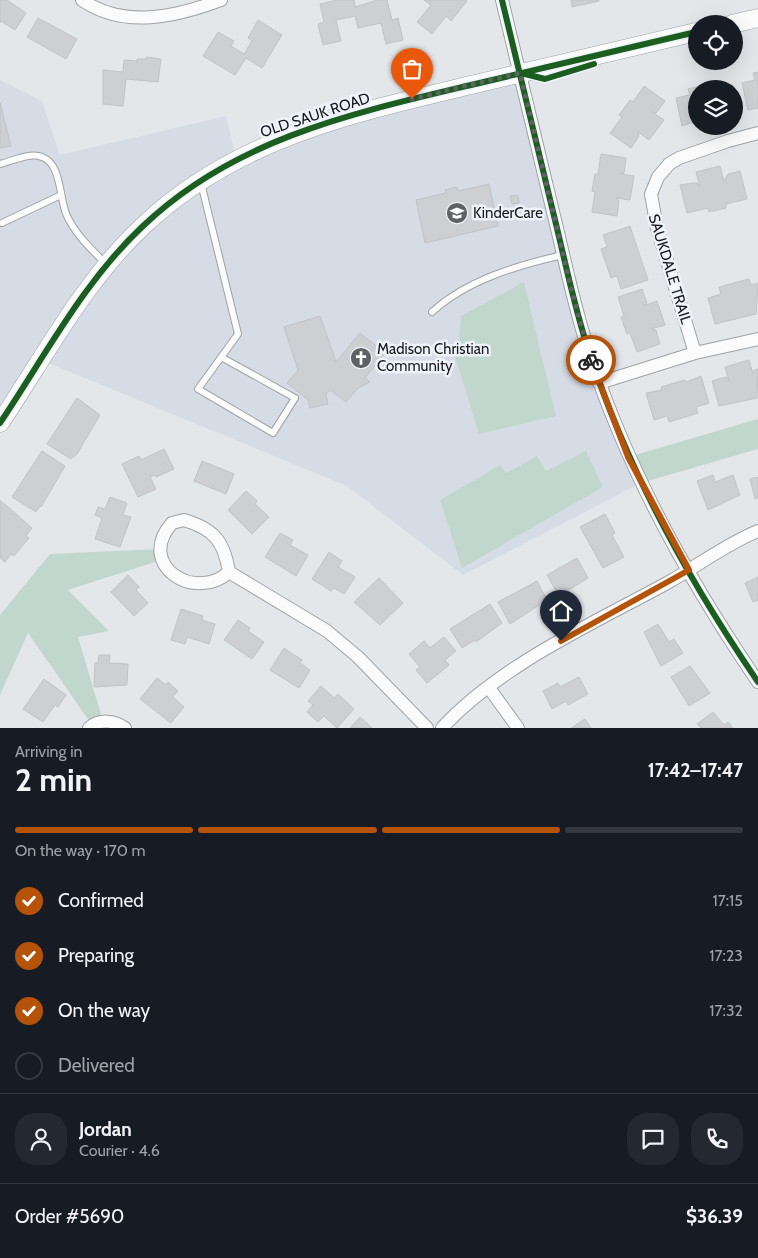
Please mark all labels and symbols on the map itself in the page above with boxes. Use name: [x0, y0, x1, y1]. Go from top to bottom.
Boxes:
pin: [391, 48, 433, 99]
street label: OLD SAUK ROAD: [258, 89, 372, 141]
school or university icon: KinderCare: [445, 201, 469, 225]
place label: KinderCare: [473, 204, 543, 222]
street label: SAUKDALE TRAIL: [645, 212, 695, 327]
courier: [566, 335, 616, 385]
place label: Madison Christian Community: [377, 340, 489, 375]
church icon: Madison Christian Community: [349, 346, 373, 370]
pin: [540, 590, 582, 641]

